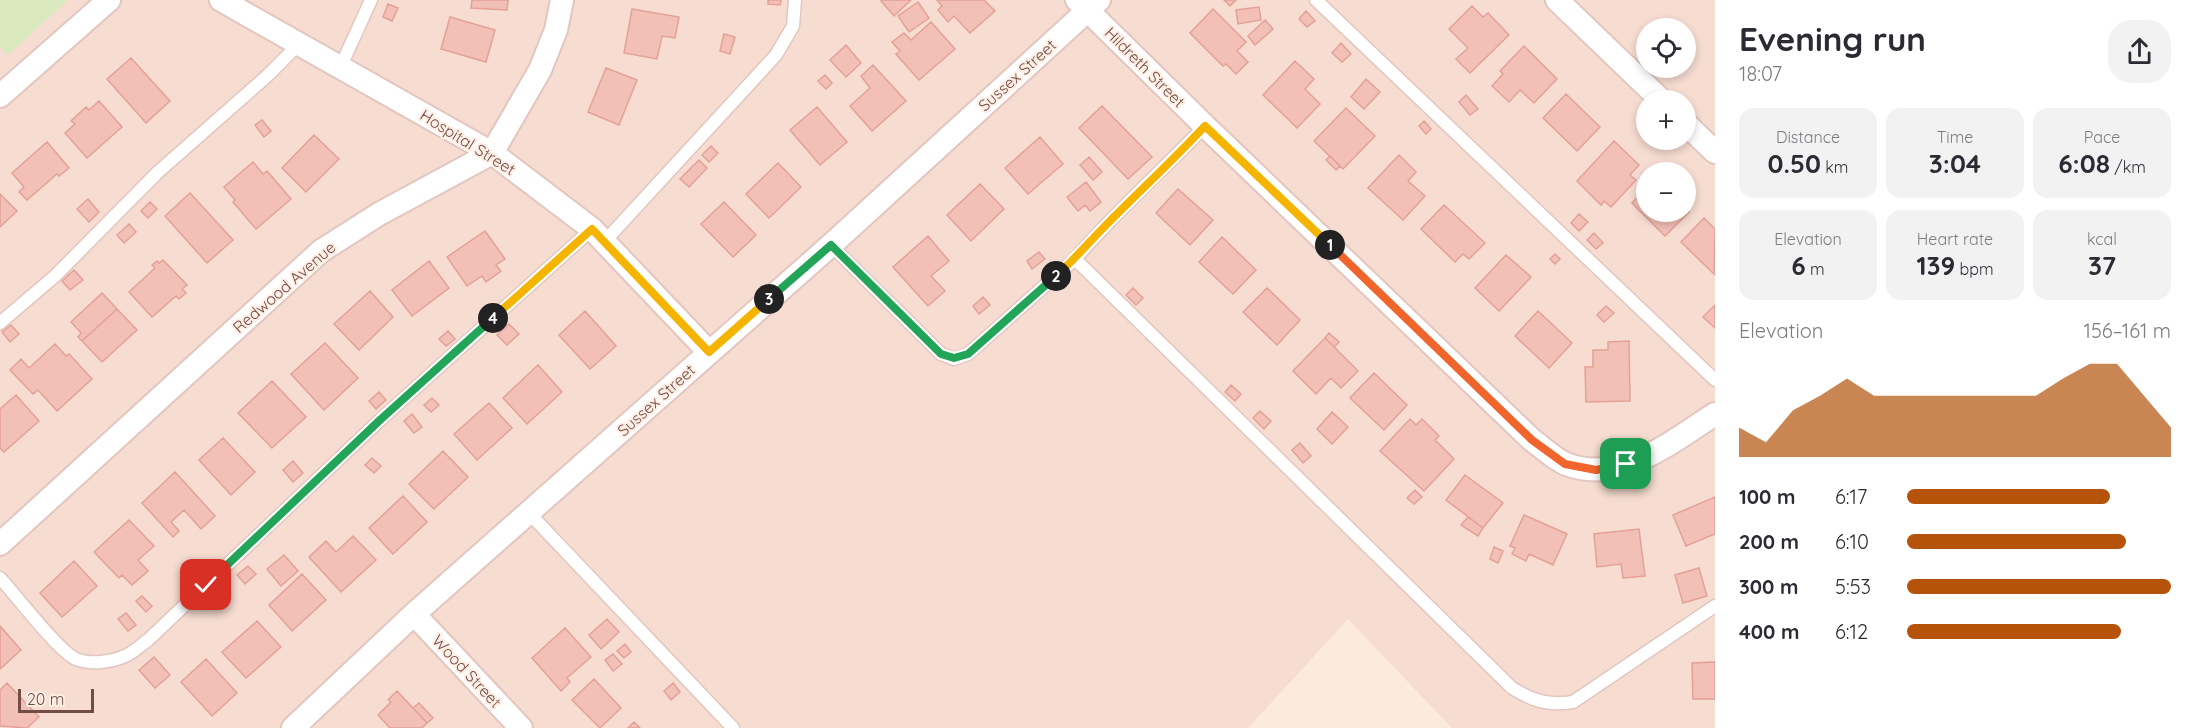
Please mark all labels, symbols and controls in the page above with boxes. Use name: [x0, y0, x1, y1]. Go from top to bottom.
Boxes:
map controls: [1636, 18, 1696, 222]
button: locate: [1636, 18, 1696, 78]
text: Evening run: [1739, 18, 1926, 59]
button: share: [2108, 20, 2171, 83]
street label: Hildreth Street: [1101, 23, 1189, 111]
street label: Sussex Street: [974, 35, 1060, 115]
text: 18:07: [1739, 61, 1782, 86]
button: +: [1636, 90, 1696, 150]
street label: Hospital Street: [417, 105, 519, 179]
text: Distance: [1776, 127, 1840, 147]
text: Time: [1937, 127, 1973, 147]
text: Pace: [2084, 127, 2120, 147]
text: 0.50: [1768, 147, 1821, 180]
text: 3:04: [1929, 147, 1981, 180]
text: 6:08: [2058, 147, 2110, 180]
text: km: [1821, 157, 1848, 177]
text: /km: [2110, 157, 2146, 177]
button: −: [1636, 162, 1696, 222]
text: Elevation: [1774, 229, 1842, 249]
text: Heart rate: [1917, 229, 1993, 249]
text: kcal: [2087, 229, 2117, 249]
pin: 1: [1315, 230, 1345, 260]
text: 1: [1327, 235, 1333, 255]
street label: Redwood Avenue: [229, 237, 339, 337]
text: 6: [1791, 249, 1806, 282]
text: 139: [1916, 249, 1955, 282]
text: 37: [2088, 249, 2116, 282]
text: m: [1806, 259, 1825, 279]
text: bpm: [1955, 259, 1994, 279]
pin: 2: [1041, 261, 1071, 291]
text: 2: [1051, 266, 1061, 286]
pin: 3: [754, 284, 784, 314]
text: 3: [765, 289, 773, 309]
pin: 4: [478, 303, 508, 333]
text: 4: [488, 308, 498, 328]
text: Elevation: [1739, 318, 1823, 343]
text: 156–161 m: [2084, 318, 2171, 343]
street label: Sussex Street: [613, 360, 699, 440]
pin: [1600, 438, 1651, 489]
icon: arrive: [1609, 447, 1642, 480]
text: 100 m: [1739, 484, 1795, 509]
text: 6:17: [1835, 484, 1867, 509]
text: 200 m: [1739, 529, 1799, 554]
text: 6:10: [1835, 529, 1869, 554]
pin: [180, 559, 231, 610]
icon: check: [189, 568, 222, 601]
text: 300 m: [1739, 574, 1798, 599]
text: 5:53: [1835, 574, 1871, 599]
text: 400 m: [1739, 619, 1799, 644]
text: 6:12: [1835, 619, 1868, 644]
street label: Wood Street: [428, 630, 506, 712]
scale bar: [18, 686, 94, 714]
text: 20 m: [27, 689, 64, 709]

